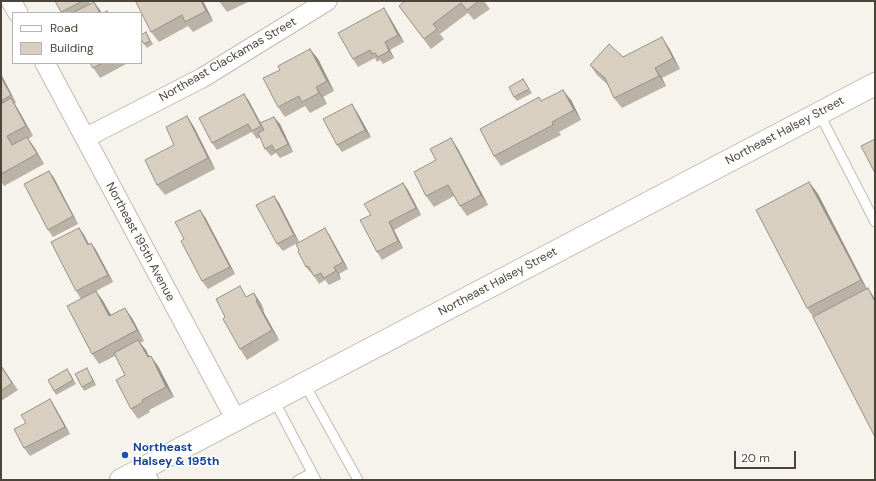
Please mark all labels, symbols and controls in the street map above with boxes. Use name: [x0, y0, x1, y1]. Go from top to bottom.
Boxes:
legend: [12, 12, 142, 64]
street label: Northeast Clackamas Street: [157, 15, 299, 105]
text: Road: [50, 20, 78, 36]
text: Building: [50, 40, 94, 56]
street label: Northeast Halsey Street: [723, 94, 847, 168]
street label: Northeast 195th Avenue: [103, 180, 177, 304]
street label: Northeast Halsey Street: [436, 245, 560, 319]
place label: Northeast Halsey & 195th: [133, 441, 219, 469]
scale bar: [736, 443, 798, 469]
marker: Northeast Halsey & 195th: [120, 450, 130, 460]
text: 20 m: [741, 450, 770, 466]

